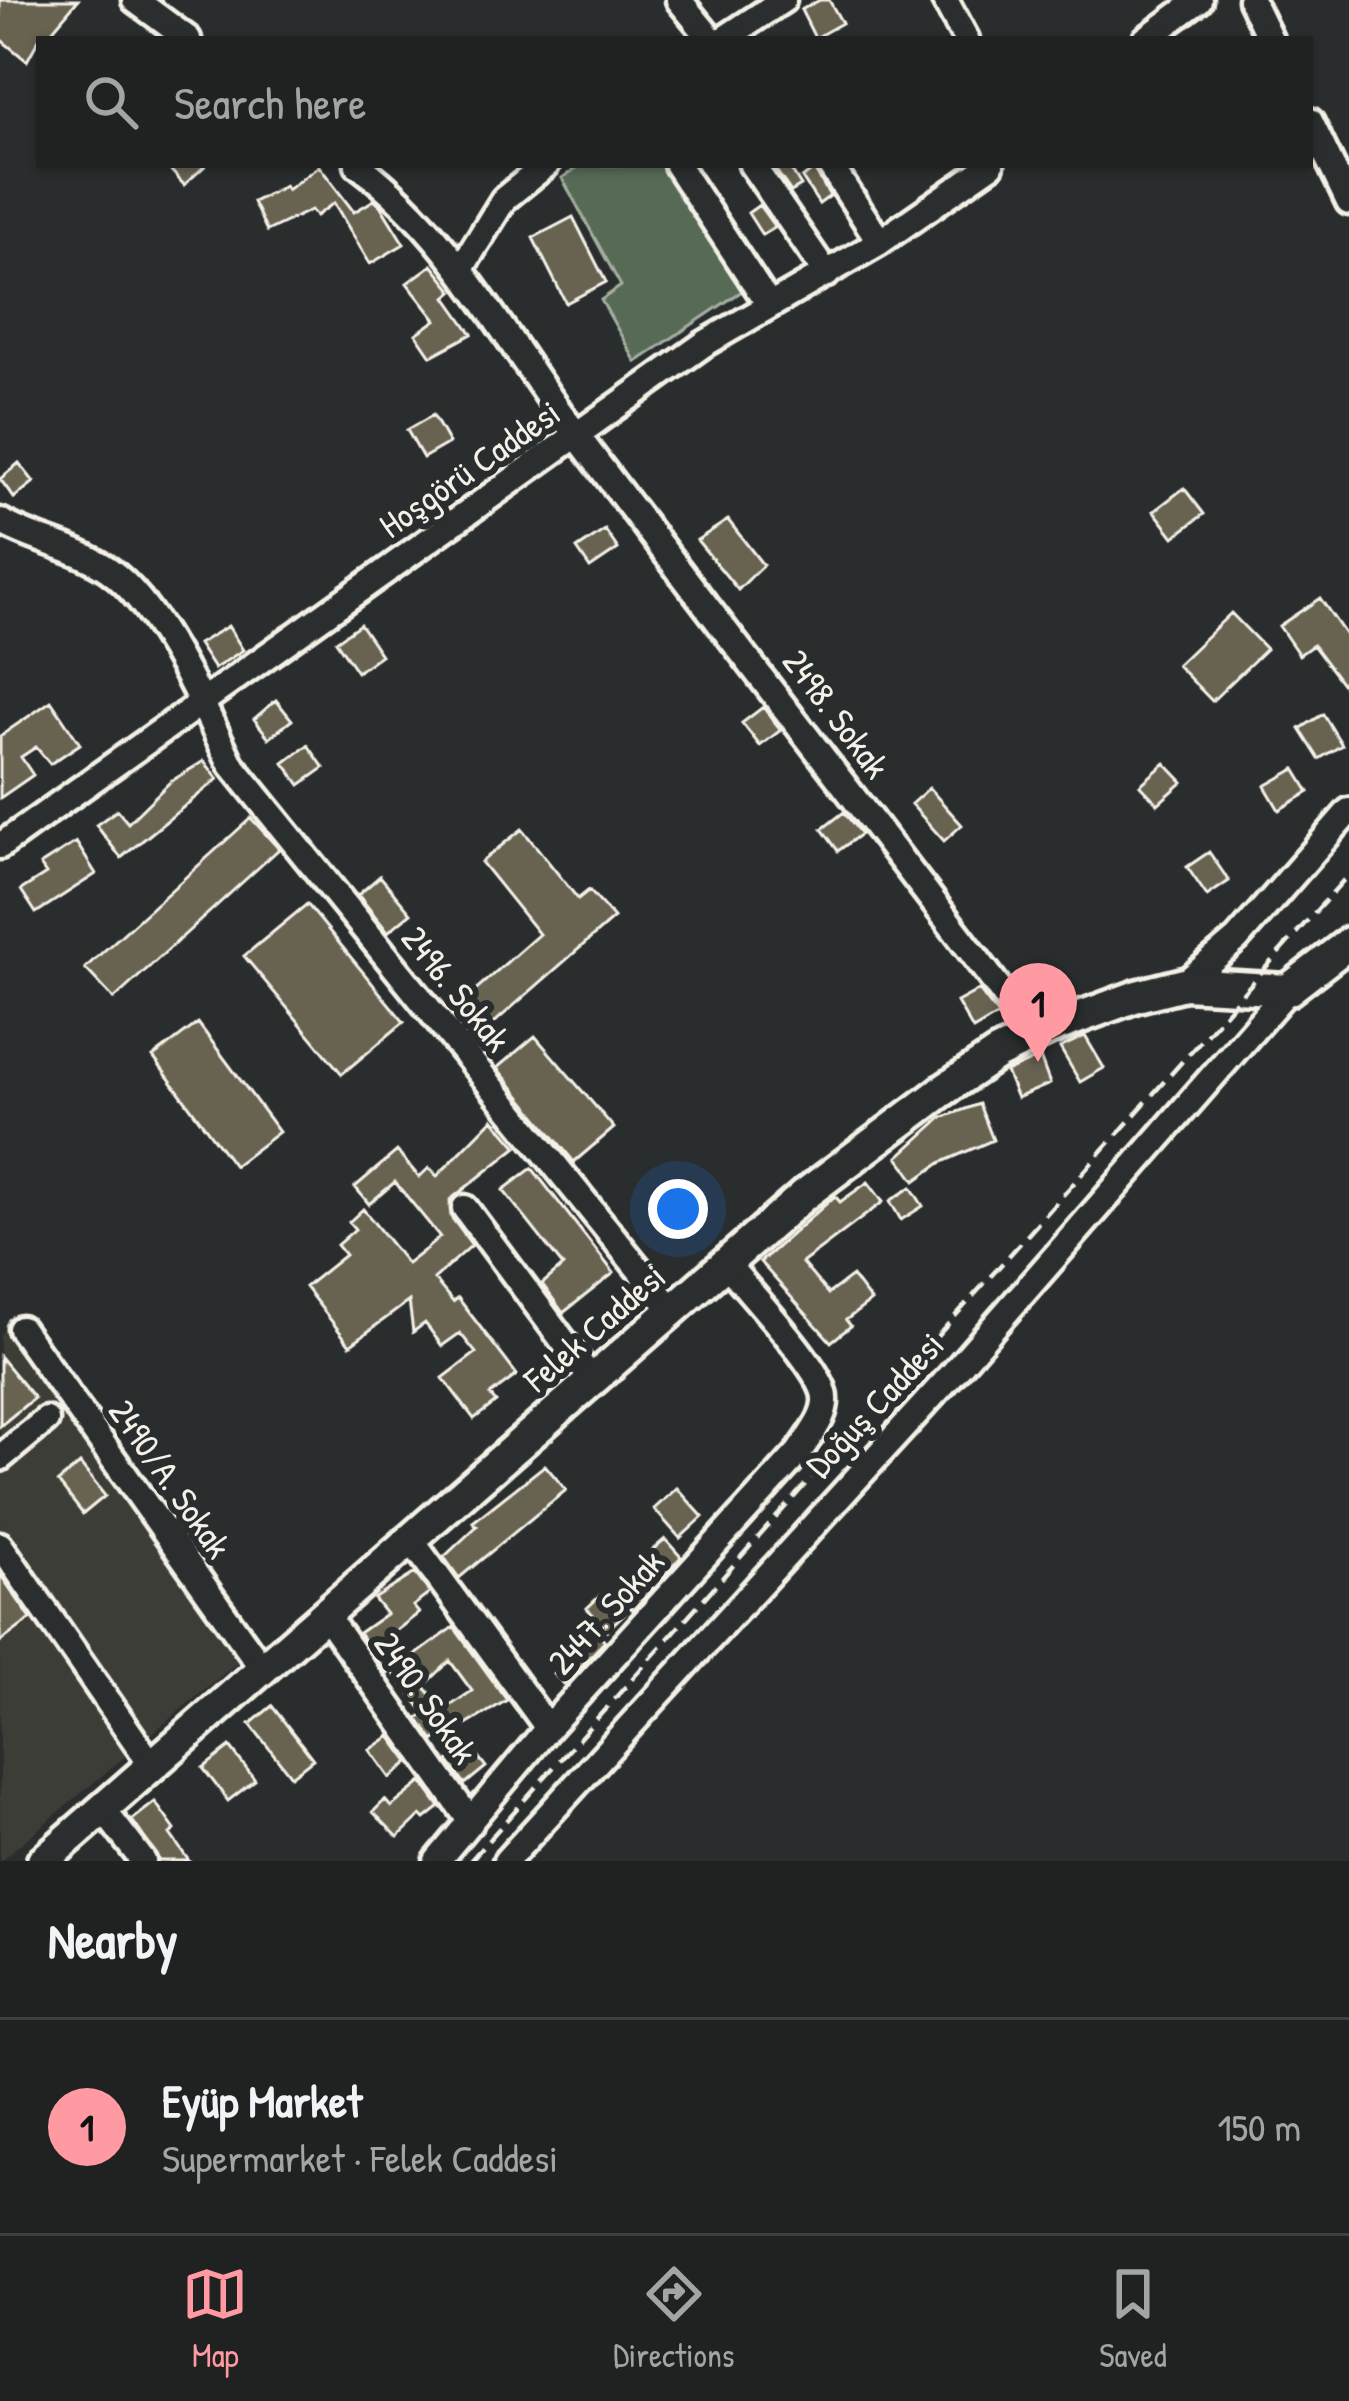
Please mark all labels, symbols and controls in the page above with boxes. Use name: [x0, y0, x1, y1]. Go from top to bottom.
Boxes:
search box: [36, 36, 1313, 168]
icon: search: [78, 69, 144, 135]
text: Search here: [174, 72, 366, 133]
street label: Hoşgörü Caddesi: [369, 388, 569, 548]
street label: 2498. Sokak: [772, 638, 902, 788]
street label: 2496. Sokak: [391, 915, 523, 1061]
pin: 1: [999, 963, 1077, 1062]
your location: [648, 1179, 708, 1239]
street label: Felek Caddesi: [512, 1252, 675, 1403]
street label: Doğuş Caddesi: [794, 1321, 954, 1487]
street label: 2490/A. Sokak: [98, 1389, 244, 1567]
street label: 2447. Sokak: [536, 1538, 674, 1684]
street label: 2490. Sokak: [364, 1621, 490, 1773]
text: Nearby: [48, 1905, 178, 1974]
text: Eyüp Market: [162, 2070, 362, 2131]
text: 1: [80, 2100, 94, 2153]
text: 150 m: [1217, 2100, 1301, 2153]
text: Supermarket · Felek Caddesi: [162, 2131, 558, 2184]
tab: Map: [182, 2261, 248, 2377]
tab: Directions: [613, 2261, 735, 2377]
tab: Saved: [1099, 2261, 1167, 2377]

